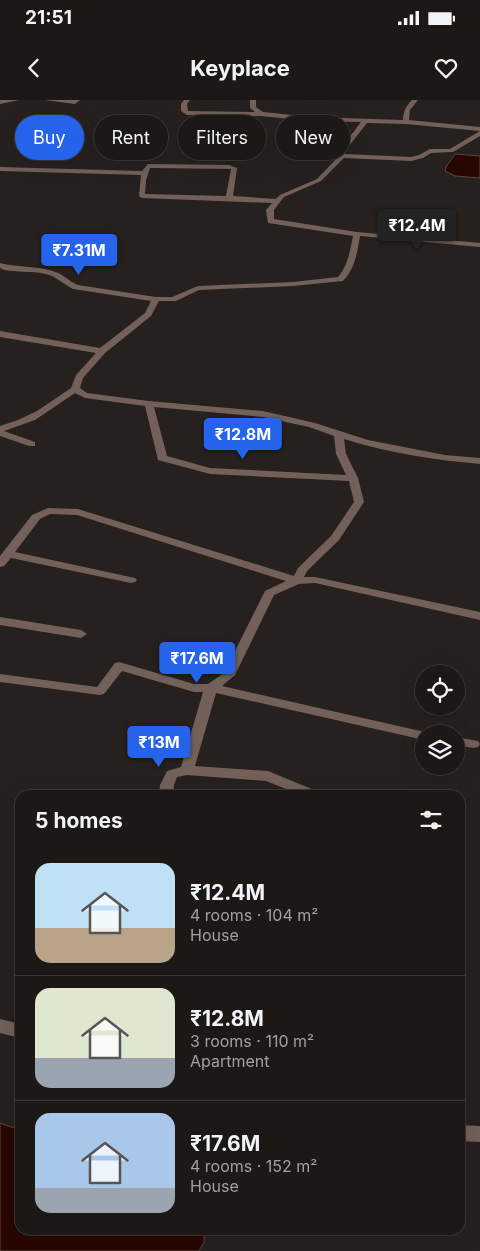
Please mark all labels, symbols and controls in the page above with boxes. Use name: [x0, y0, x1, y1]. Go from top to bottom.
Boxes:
text: 21:51: [25, 6, 72, 29]
icon: back: [20, 54, 48, 82]
icon: heart: [432, 54, 460, 82]
text: Keyplace: [190, 55, 290, 81]
chip: Buy: [15, 115, 84, 160]
chip: Rent: [94, 115, 168, 160]
chip: Filters: [178, 115, 266, 160]
chip: New: [276, 115, 350, 160]
pin: ₹12.4M: [376, 208, 458, 251]
text: ₹12.4M: [388, 215, 446, 235]
pin: ₹7.31M: [38, 234, 120, 276]
text: ₹7.31M: [52, 240, 106, 260]
pin: ₹12.8M: [202, 418, 284, 460]
text: ₹12.8M: [215, 424, 271, 444]
pin: ₹17.6M: [156, 642, 238, 684]
text: ₹17.6M: [170, 648, 224, 668]
map controls: [415, 665, 465, 775]
button: locate: [415, 665, 465, 715]
button: layers: [415, 725, 465, 775]
pin: ₹13M: [129, 726, 189, 768]
text: ₹13M: [138, 732, 180, 752]
icon: filters: [417, 806, 445, 834]
text: 5 homes: [35, 808, 123, 833]
text: ₹12.4M: [190, 880, 265, 905]
icon: home: [75, 883, 135, 943]
text: 4 rooms · 104 m²: [190, 905, 318, 925]
text: House: [190, 925, 239, 945]
text: ₹12.8M: [190, 1006, 264, 1031]
icon: home: [75, 1008, 135, 1068]
text: 3 rooms · 110 m²: [190, 1031, 314, 1051]
text: Apartment: [190, 1051, 270, 1071]
text: ₹17.6M: [190, 1131, 260, 1156]
icon: home: [75, 1133, 135, 1193]
text: 4 rooms · 152 m²: [190, 1156, 317, 1176]
text: House: [190, 1176, 239, 1196]

